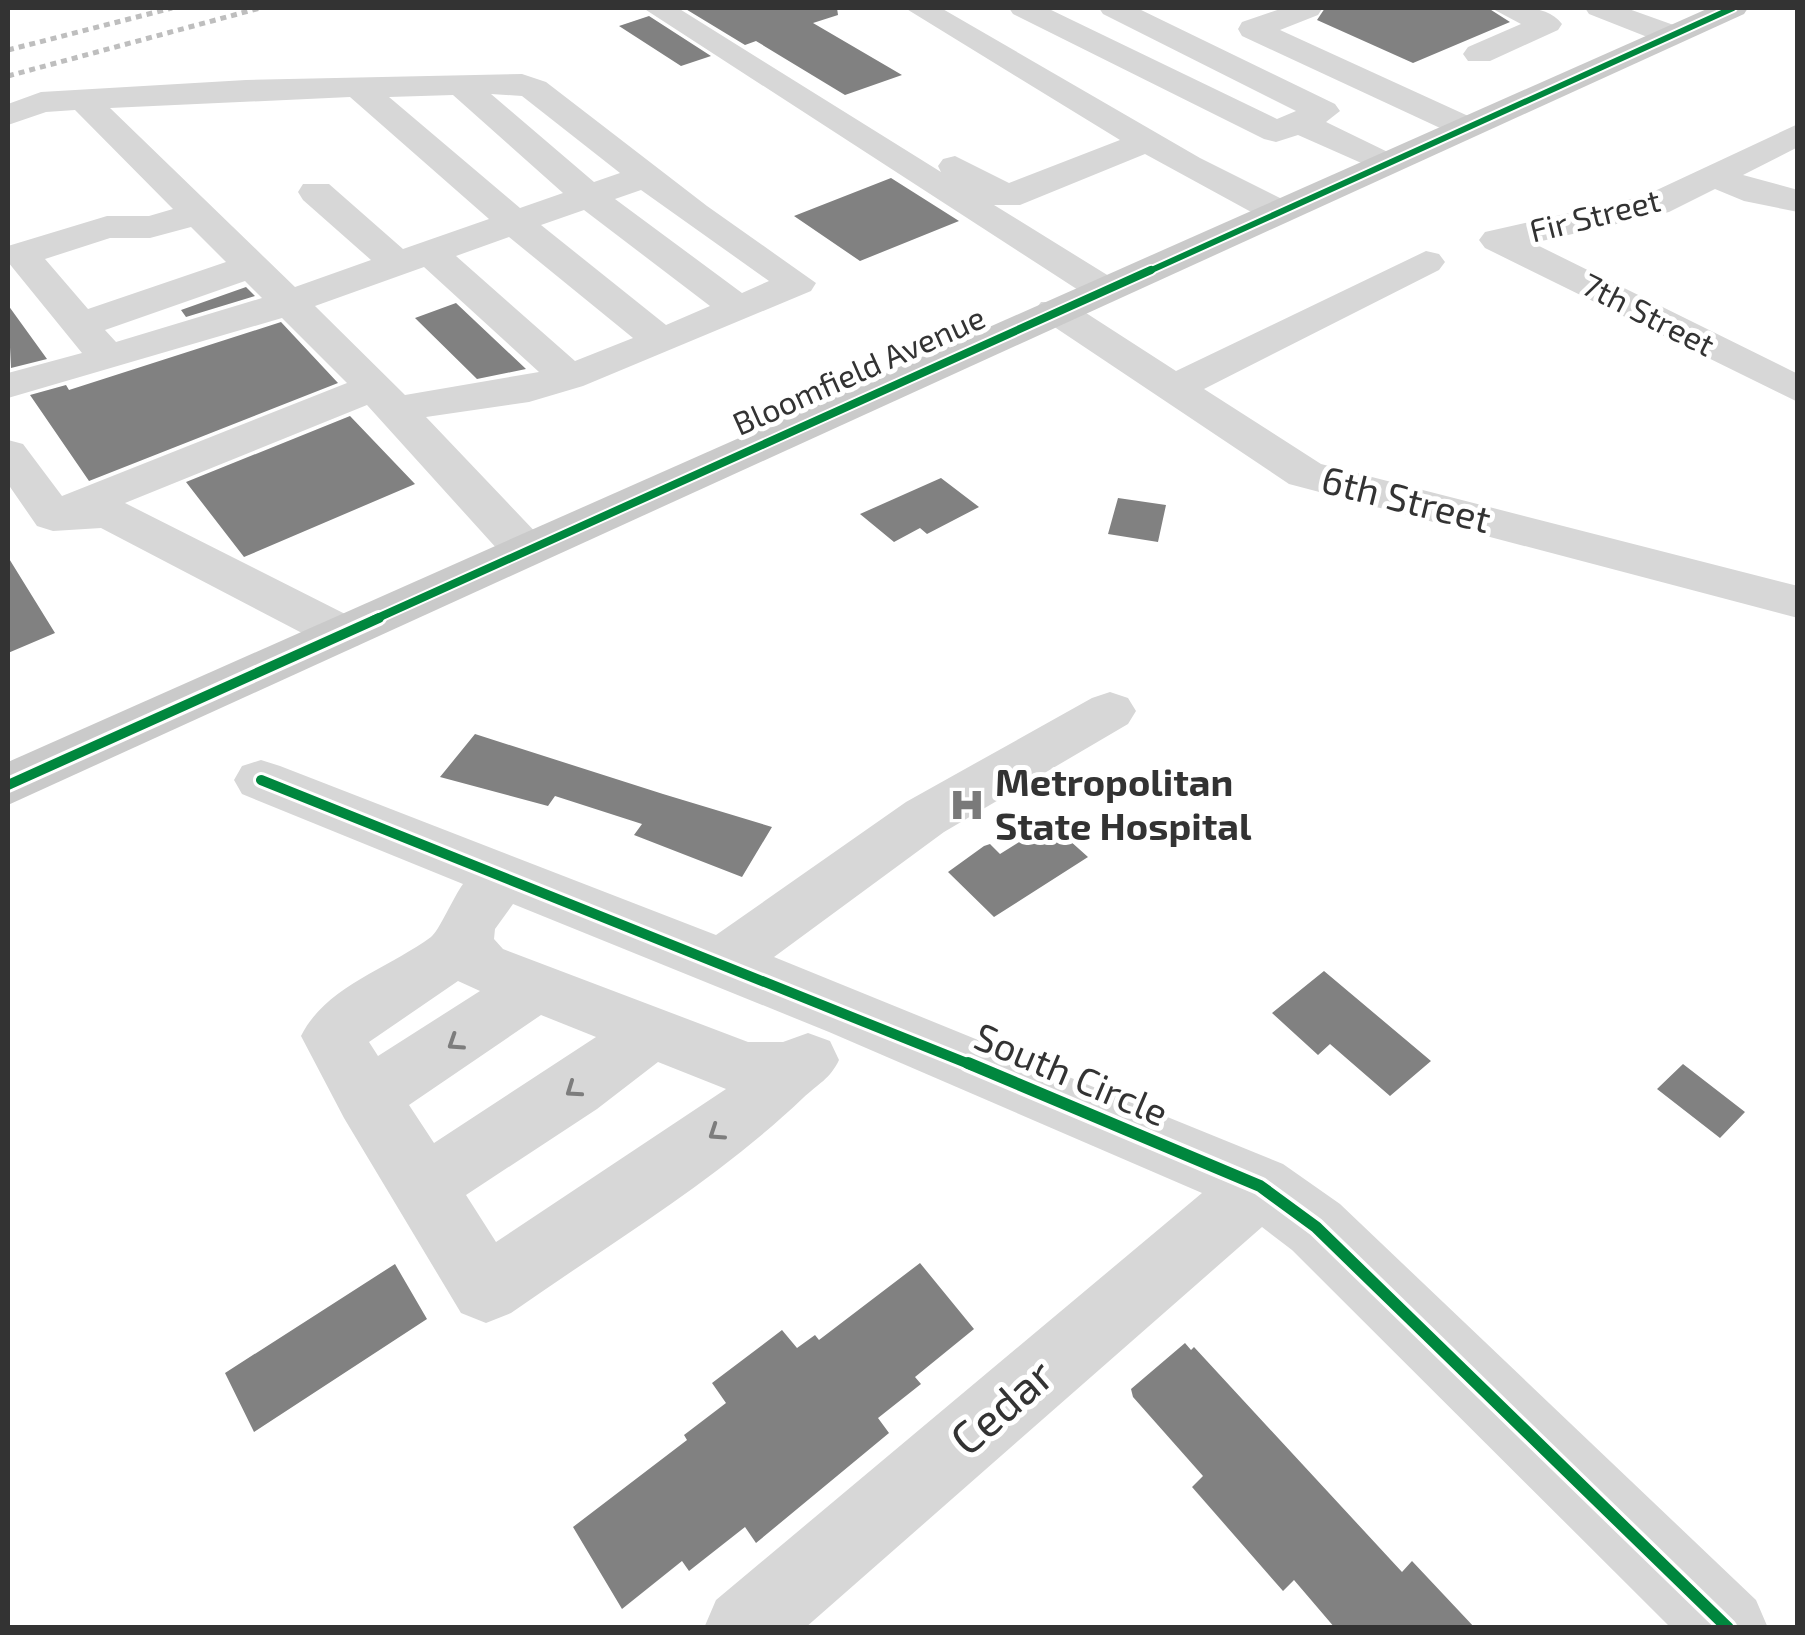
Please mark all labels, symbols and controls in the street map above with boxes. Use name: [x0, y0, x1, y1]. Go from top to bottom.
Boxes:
street label: Fir Street: [1525, 179, 1664, 249]
street label: 7th Street: [1576, 264, 1721, 363]
street label: Bloomfield Avenue: [726, 297, 990, 442]
street label: 6th Street: [1317, 455, 1496, 541]
place label: Metropolitan State Hospital: [995, 758, 1252, 848]
hospital icon: Metropolitan State Hospital: [948, 786, 986, 824]
street label: South Circle: [968, 1012, 1175, 1135]
one-way arrow: [448, 1031, 466, 1050]
one-way arrow: [565, 1078, 584, 1096]
one-way arrow: [709, 1121, 727, 1140]
street label: Cedar: [938, 1346, 1063, 1465]

